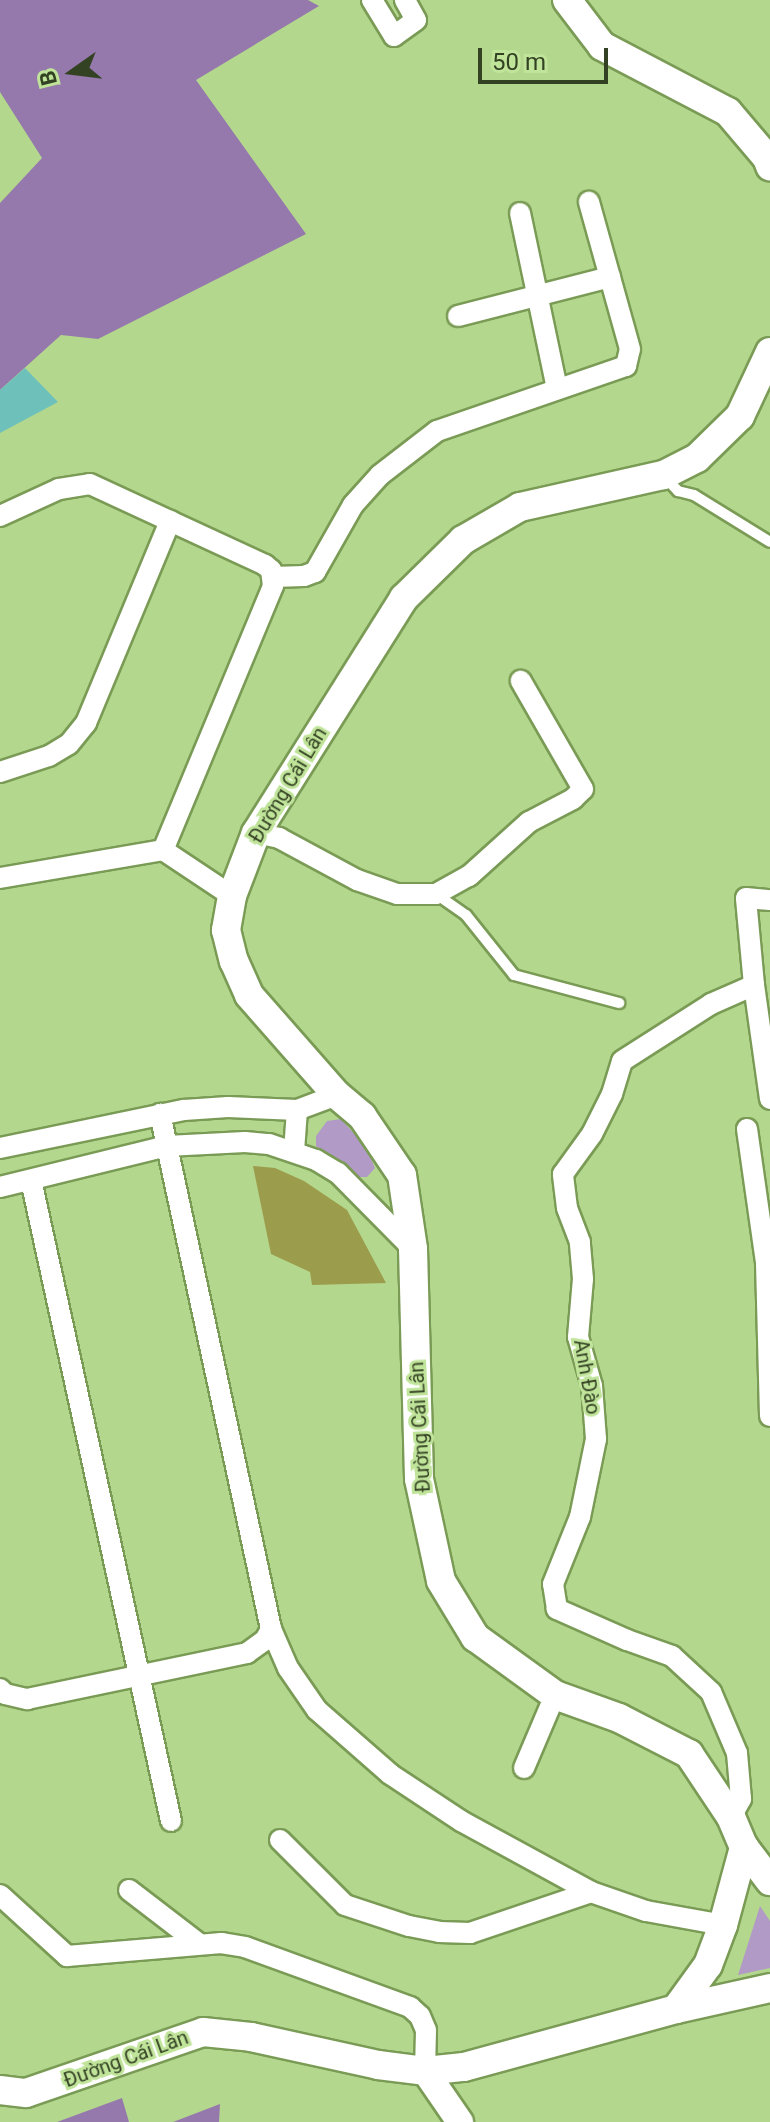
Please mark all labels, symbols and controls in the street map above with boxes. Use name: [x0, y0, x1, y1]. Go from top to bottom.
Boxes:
north arrow: [32, 32, 112, 112]
scale bar: [482, 32, 612, 82]
text: 50 m: [492, 48, 546, 76]
text: B: [34, 68, 62, 88]
street label: Đường Cái Lân: [244, 723, 332, 847]
street label: Anh Đào: [569, 1338, 605, 1416]
street label: Đường Cái Lân: [405, 1361, 435, 1493]
street label: Đường Cái Lân: [60, 2025, 192, 2093]

